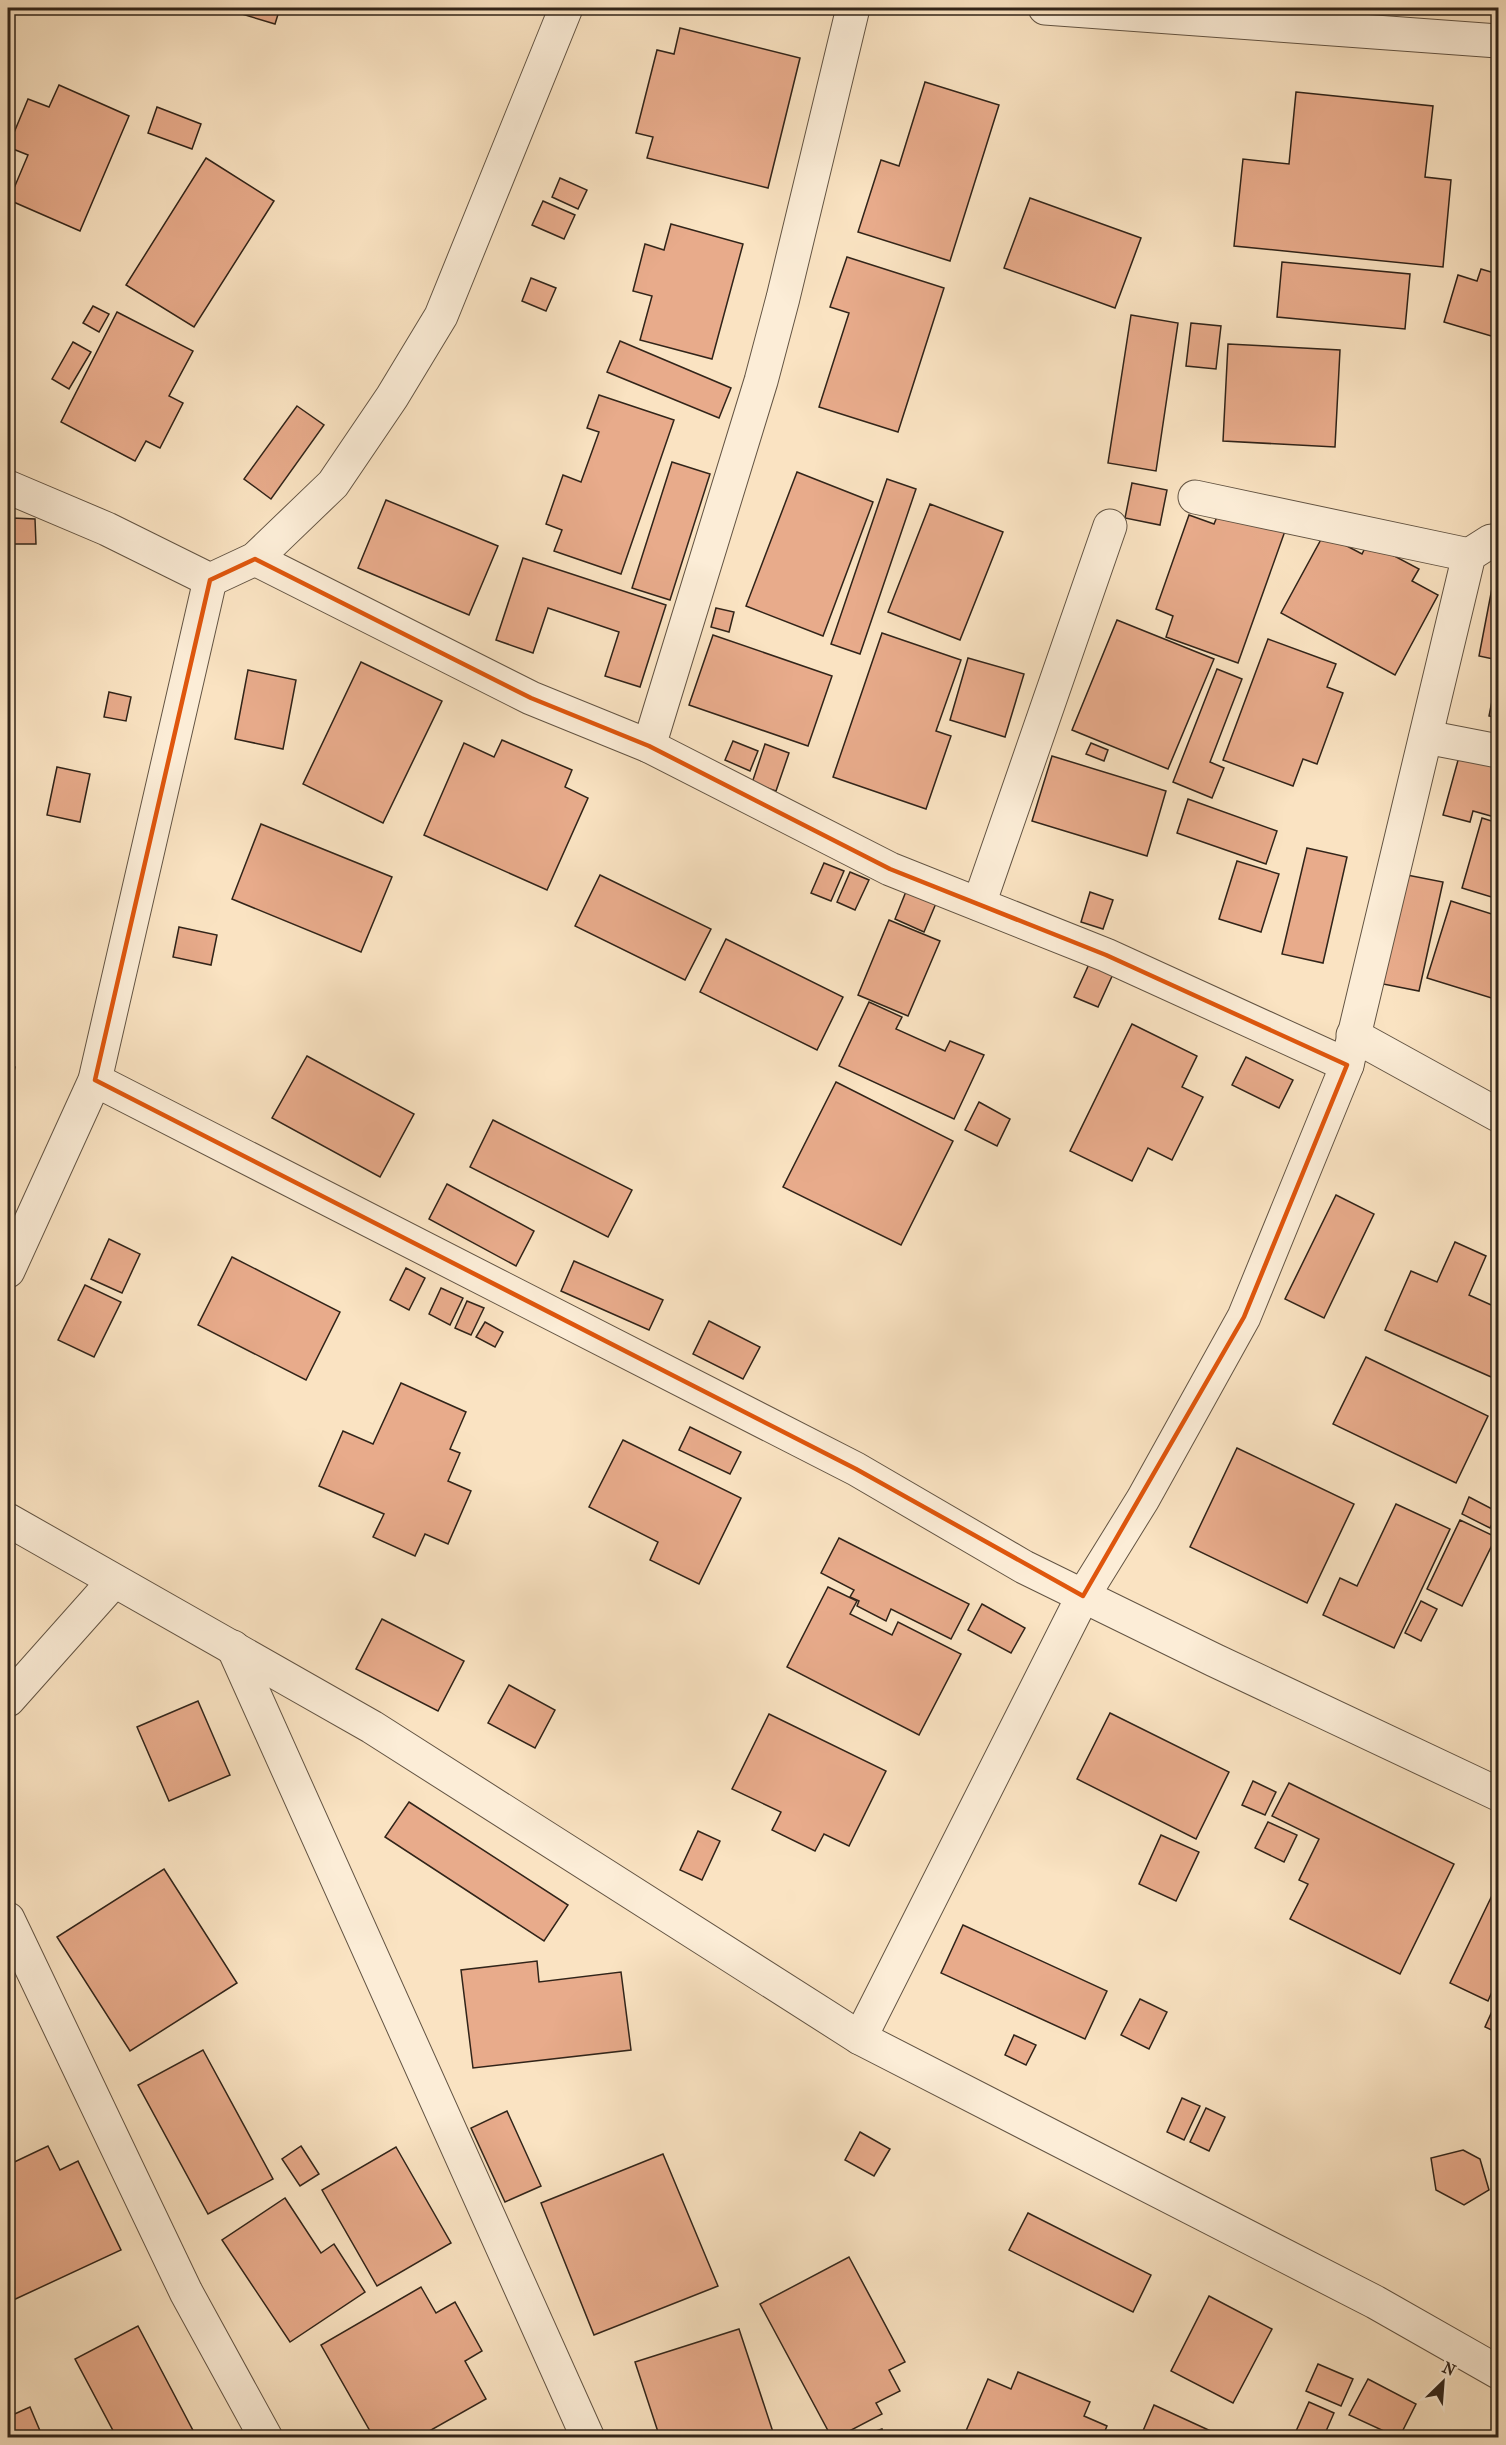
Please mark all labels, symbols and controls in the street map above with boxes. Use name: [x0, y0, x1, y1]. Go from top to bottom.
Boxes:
north arrow: [1413, 2352, 1473, 2412]
text: N: [1440, 2358, 1459, 2380]

